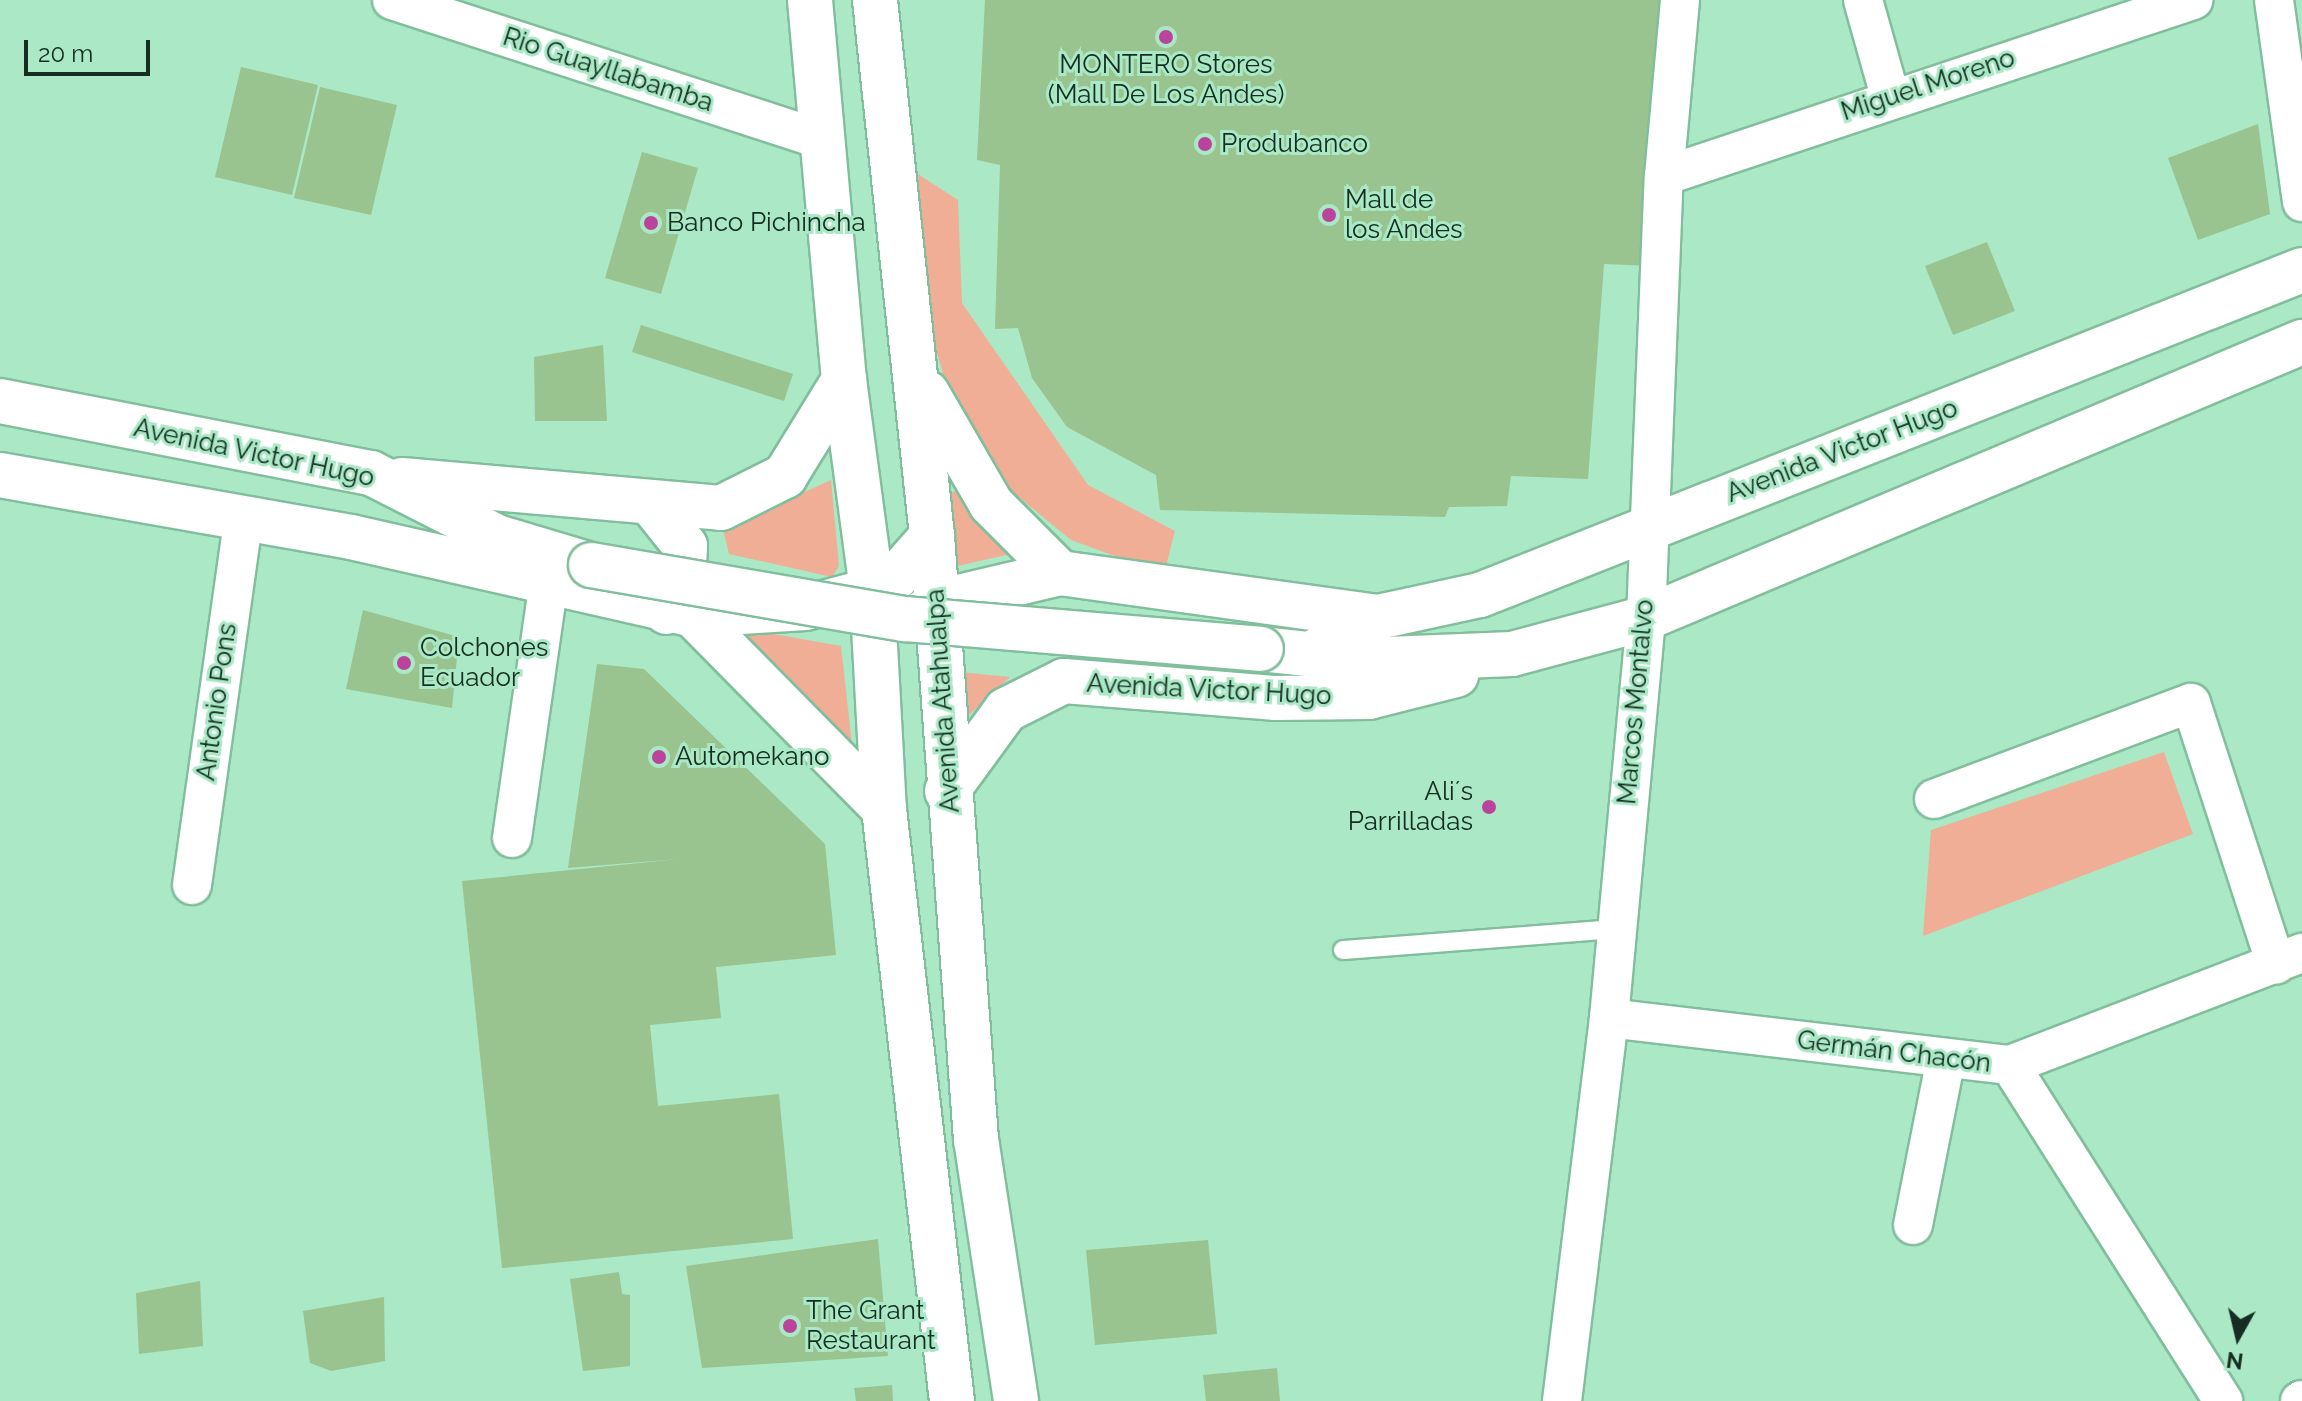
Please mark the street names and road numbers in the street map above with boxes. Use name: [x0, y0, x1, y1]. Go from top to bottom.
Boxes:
street label: Rio Guayllabamba: [499, 21, 717, 119]
street label: Miguel Moreno: [1837, 42, 2019, 128]
street label: Avenida Victor Hugo: [1721, 392, 1963, 510]
street label: Avenida Victor Hugo: [130, 412, 378, 494]
street label: Avenida Atahualpa: [920, 588, 966, 814]
street label: Marcos Montalvo: [1611, 598, 1661, 806]
street label: Antonio Pons: [191, 621, 243, 783]
street label: Avenida Victor Hugo: [1085, 668, 1333, 712]
street label: Germán Chacón: [1795, 1025, 1993, 1079]

